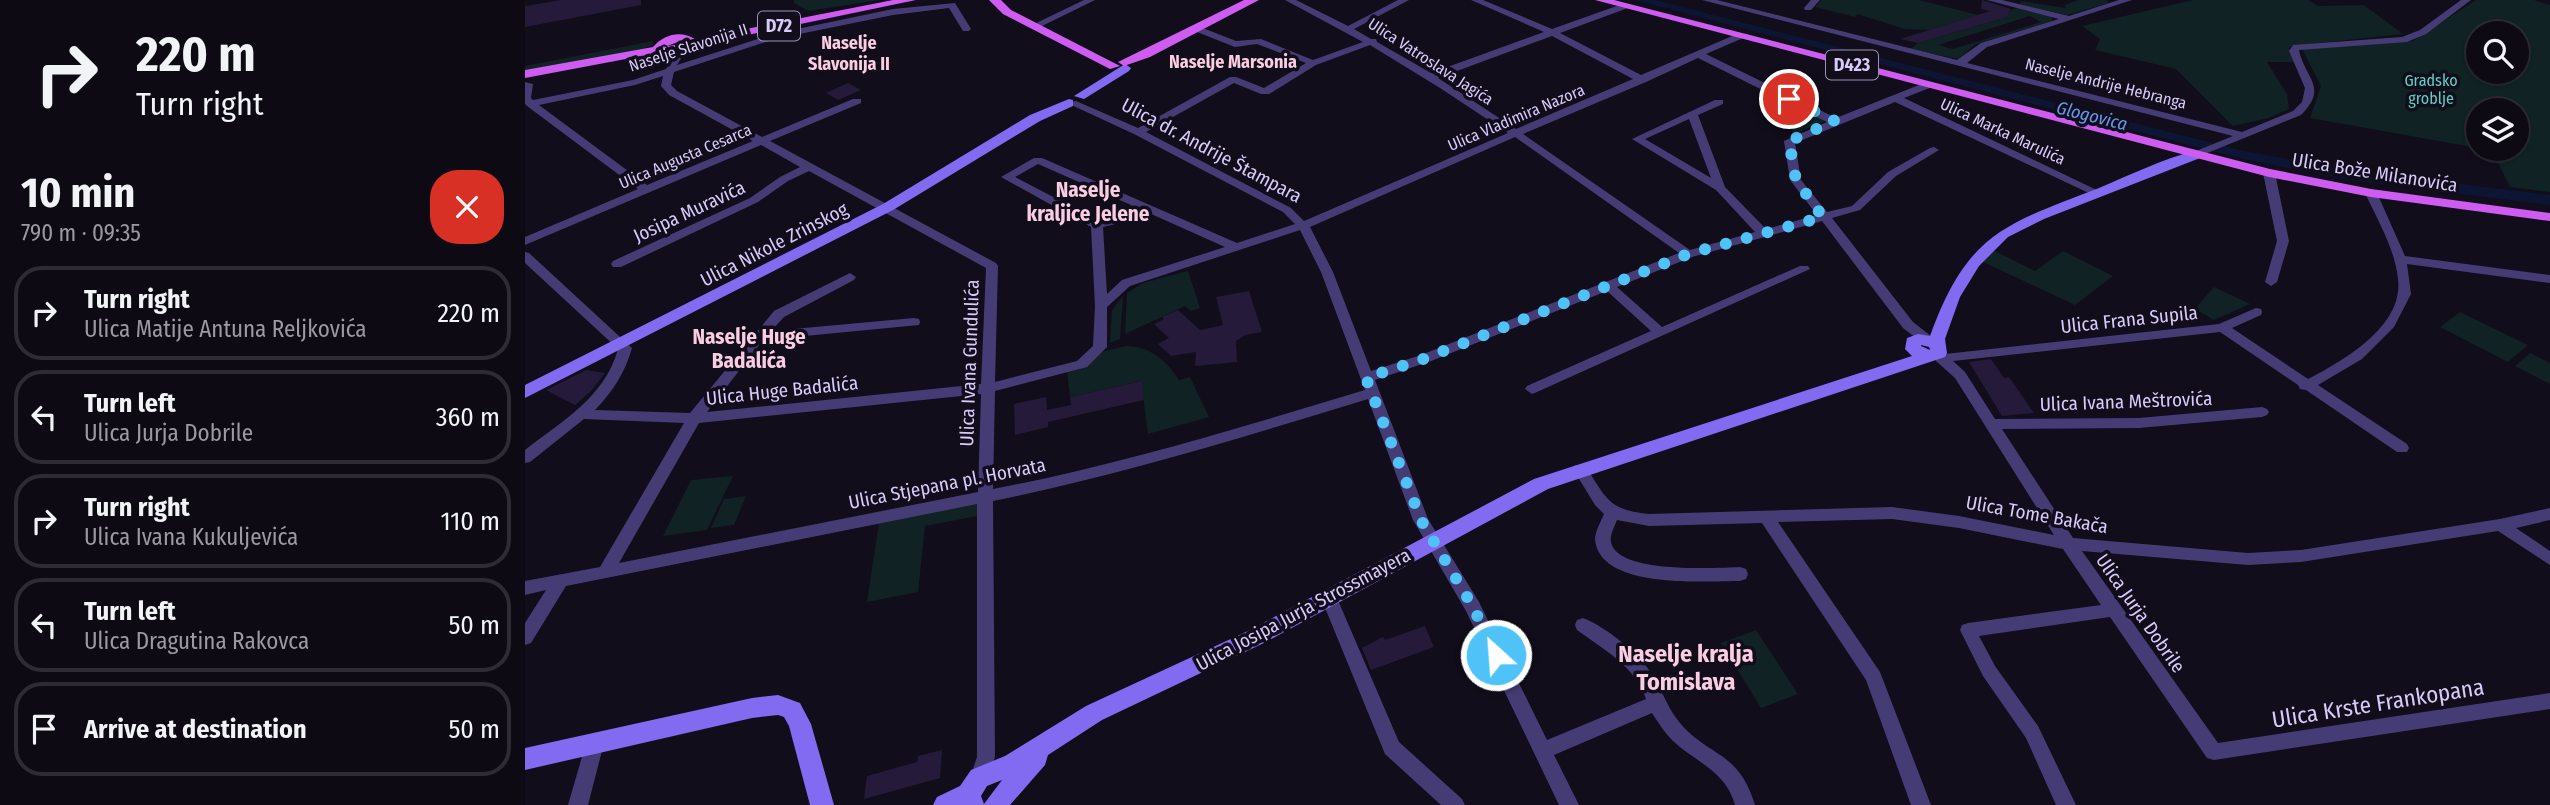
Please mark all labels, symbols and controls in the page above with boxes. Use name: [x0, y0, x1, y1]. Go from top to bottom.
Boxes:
road number: D72: [758, 12, 800, 41]
street label: Ulica Vatroslava Jagića: [1365, 14, 1497, 109]
street label: Naselje Slavonija II: [626, 19, 750, 76]
map controls: [2466, 21, 2529, 161]
button: search: [2466, 21, 2529, 84]
text: 220 m: [136, 25, 256, 84]
icon: right: [21, 28, 112, 119]
district label: Naselje Slavonija II: [808, 32, 890, 75]
district label: Naselje Marsonia: [1169, 51, 1297, 73]
road number: D423: [1826, 51, 1878, 80]
street label: Naselje Andrije Hebranga: [2023, 54, 2189, 113]
pin: [1759, 69, 1819, 129]
park label: Gradsko groblje: [2404, 71, 2458, 108]
street label: Ulica Vladimira Nazora: [1445, 80, 1588, 155]
icon: arrive: [1770, 80, 1808, 118]
text: Turn right: [136, 85, 263, 123]
street label: Ulica dr. Andrije Štampara: [1118, 93, 1306, 208]
street label: Ulica Marka Marulića: [1937, 94, 2068, 169]
water label: Glogovica: [2054, 97, 2130, 135]
button: layers: [2466, 98, 2529, 161]
street label: Ulica Augusta Cesarca: [616, 120, 754, 193]
street label: Ulica Bože Milanovića: [2291, 148, 2459, 197]
text: 10 min: [21, 168, 135, 218]
button: close: [430, 170, 504, 244]
street label: Josipa Muravića: [630, 176, 749, 247]
district label: Naselje kraljice Jelene: [1026, 177, 1150, 227]
street label: Ulica Nikole Zrinskog: [697, 197, 852, 292]
text: 790 m · 09:35: [21, 219, 141, 247]
street label: Ulica Ivana Gundulića: [955, 279, 984, 447]
text: Turn right: [84, 284, 190, 315]
icon: right: [25, 294, 63, 332]
text: 220 m: [437, 298, 500, 329]
street label: Ulica Frana Supila: [2059, 301, 2199, 338]
text: Ulica Matije Antuna Reljkovića: [84, 315, 367, 343]
district label: Naselje Huge Badalića: [692, 324, 806, 374]
street label: Ulica Huge Badalića: [705, 371, 859, 410]
street label: Ulica Ivana Meštrovića: [2039, 387, 2213, 416]
text: Turn left: [84, 388, 176, 419]
icon: left: [25, 398, 63, 436]
text: 360 m: [436, 402, 500, 433]
text: Ulica Jurja Dobrile: [84, 419, 253, 447]
street label: Ulica Stjepana pl. Horvata: [847, 453, 1048, 514]
street label: Ulica Tome Bakača: [1964, 491, 2110, 538]
text: Turn right: [84, 492, 190, 523]
icon: right: [25, 502, 63, 540]
text: 110 m: [440, 506, 500, 537]
text: Ulica Ivana Kukuljevića: [84, 523, 298, 551]
street label: Ulica Josipa Jurja Strossmayera: [1192, 543, 1414, 676]
street label: Ulica Jurja Dobrile: [2091, 549, 2190, 677]
text: Turn left: [84, 596, 176, 627]
icon: left: [25, 606, 63, 644]
text: 50 m: [448, 610, 500, 641]
position arrow: [1459, 618, 1533, 692]
text: Ulica Dragutina Rakovca: [84, 627, 309, 655]
district label: Naselje kralja Tomislava: [1618, 640, 1754, 696]
street label: Ulica Krste Frankopana: [2270, 672, 2486, 734]
icon: arrive: [25, 710, 63, 748]
text: Arrive at destination: [84, 714, 307, 745]
text: 50 m: [448, 714, 500, 745]

